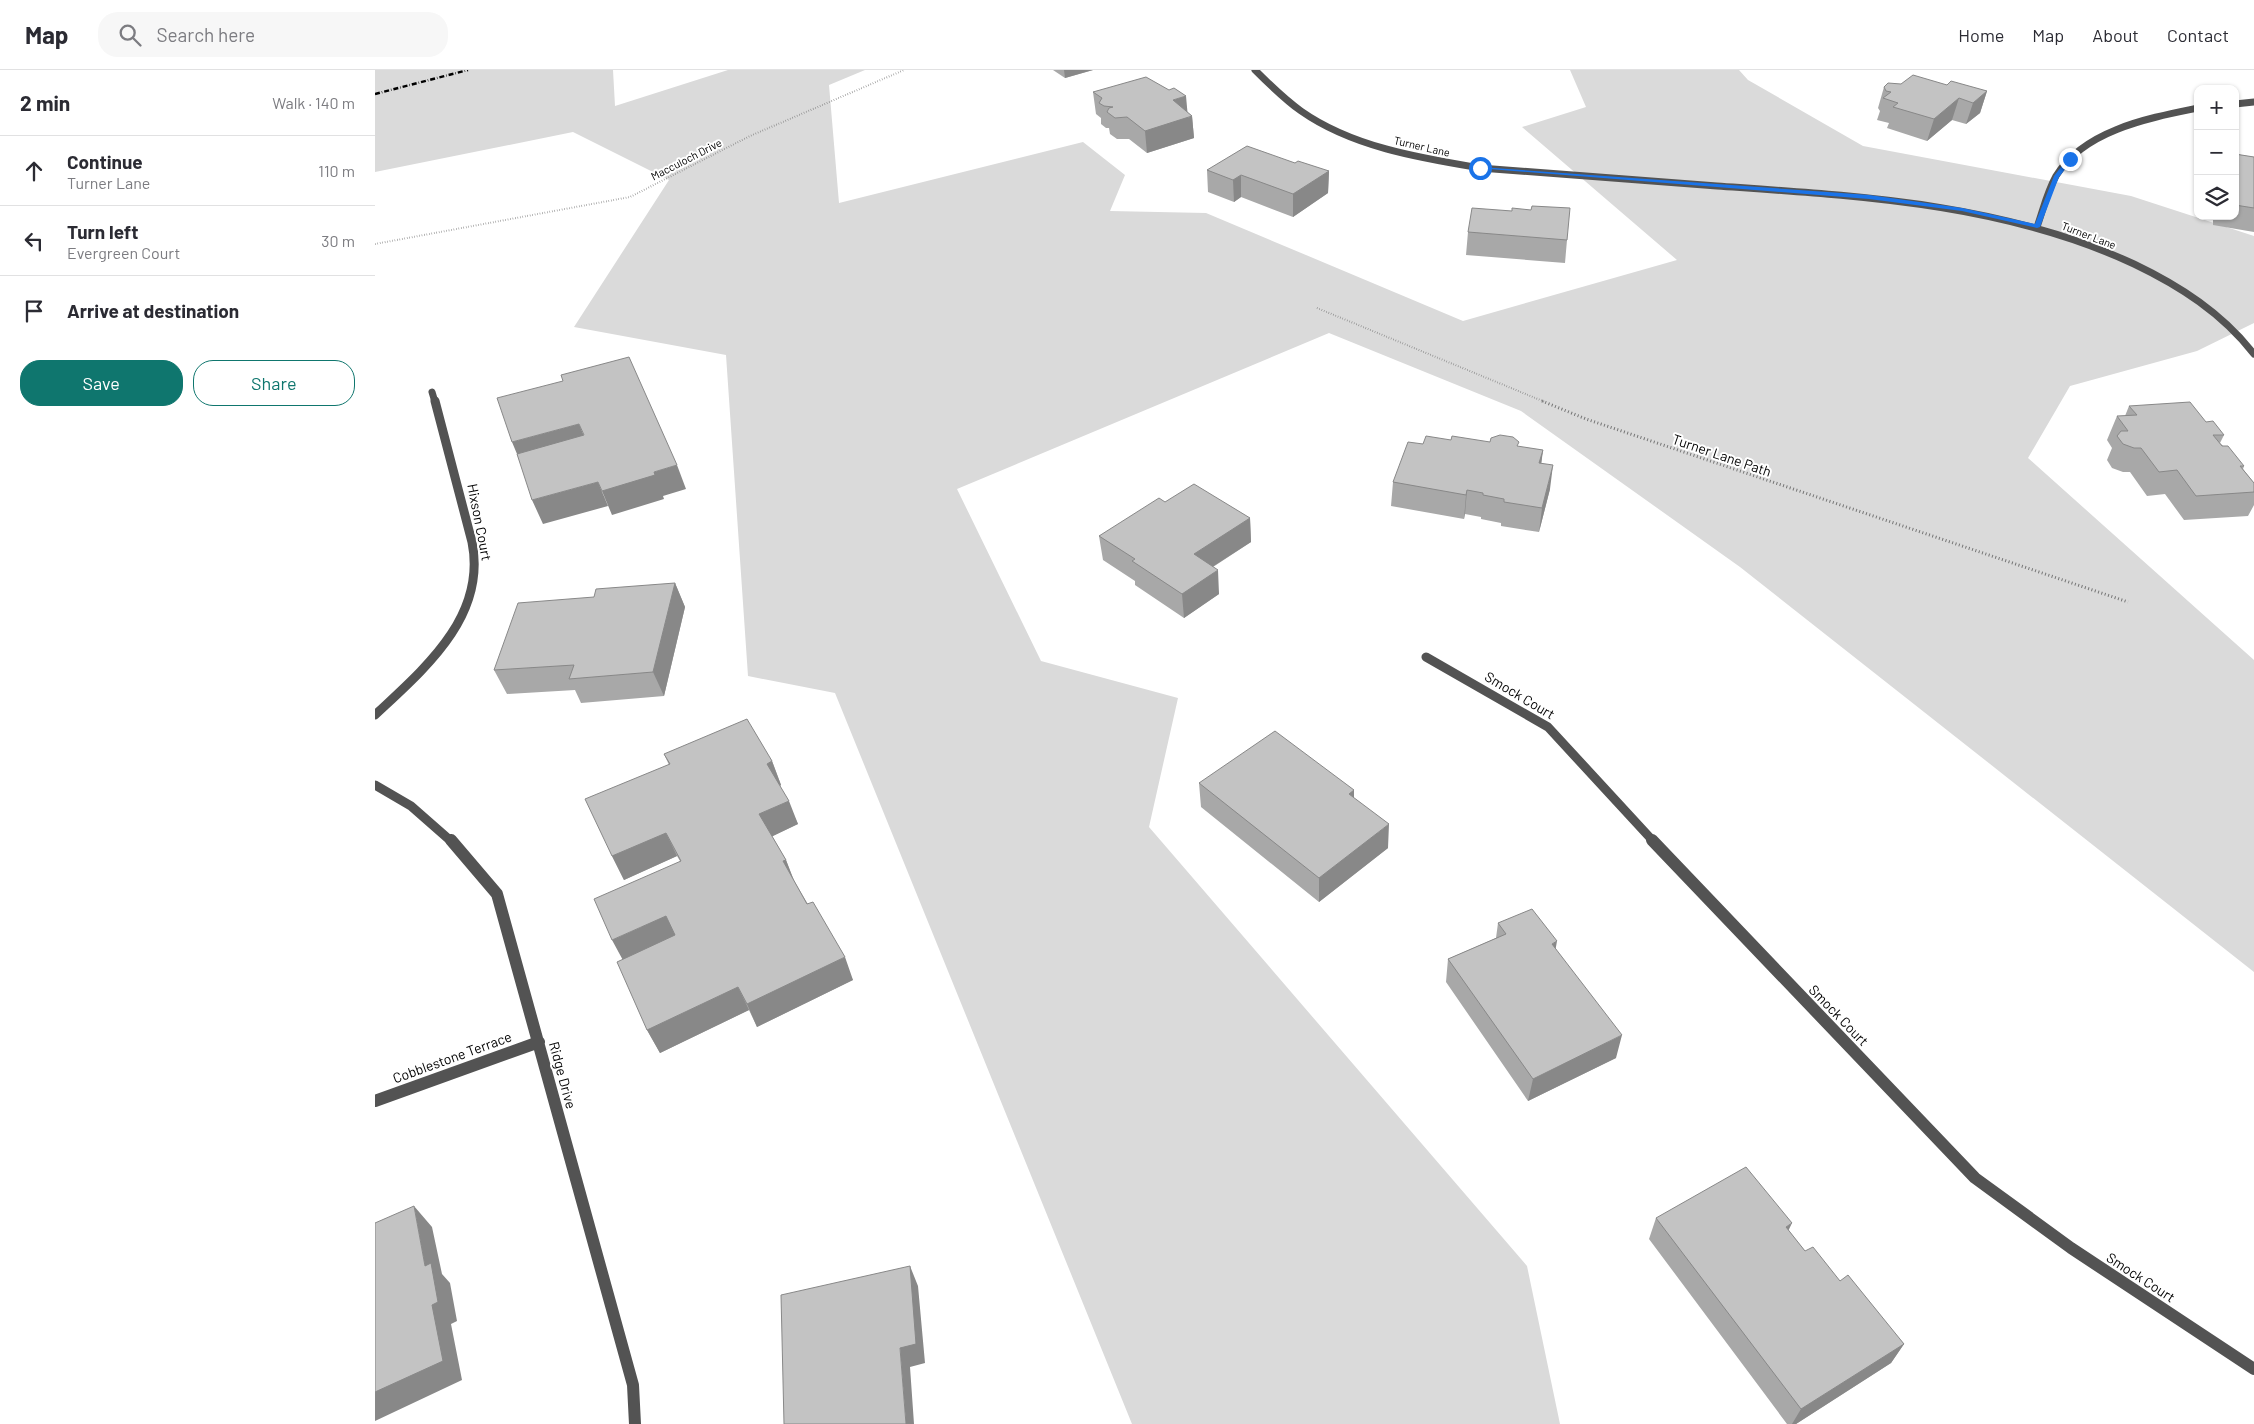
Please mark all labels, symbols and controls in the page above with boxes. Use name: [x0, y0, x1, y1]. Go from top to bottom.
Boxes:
search box: [98, 12, 448, 57]
text: Map: [25, 20, 68, 49]
icon: search: [116, 21, 144, 49]
text: Search here: [156, 23, 255, 46]
text: Home: [1958, 24, 2004, 46]
text: Map: [2032, 24, 2064, 46]
text: About: [2092, 24, 2139, 46]
text: Contact: [2167, 24, 2229, 46]
map controls: [2194, 85, 2239, 220]
button: +: [2194, 85, 2239, 130]
text: 2 min: [20, 90, 70, 115]
text: Walk · 140 m: [272, 93, 355, 112]
button: −: [2194, 130, 2239, 175]
street label: Turner Lane: [1393, 133, 1451, 159]
street label: Macculoch Drive: [648, 136, 724, 182]
route end: [2059, 148, 2082, 171]
text: Continue: [67, 150, 143, 173]
icon: ahead: [20, 157, 48, 185]
route start: [1469, 157, 1492, 180]
text: 110 m: [318, 161, 355, 180]
text: Turner Lane: [67, 173, 150, 192]
button: layers: [2194, 175, 2239, 220]
street label: Turner Lane: [2060, 219, 2118, 251]
text: Turn left: [67, 220, 138, 243]
icon: left: [20, 227, 48, 255]
text: 30 m: [321, 231, 355, 250]
text: Evergreen Court: [67, 243, 180, 262]
icon: arrive: [20, 297, 48, 325]
text: Arrive at destination: [67, 299, 239, 322]
button: Save: [20, 360, 183, 406]
button: Share: [193, 360, 355, 406]
street label: Turner Lane Path: [1670, 430, 1774, 480]
street label: Hixson Court: [464, 482, 496, 562]
street label: Smock Court: [1482, 668, 1558, 722]
street label: Smock Court: [1806, 981, 1872, 1049]
street label: Cobblestone Terrace: [390, 1028, 514, 1086]
street label: Ridge Drive: [546, 1040, 580, 1110]
street label: Smock Court: [2103, 1249, 2179, 1305]

